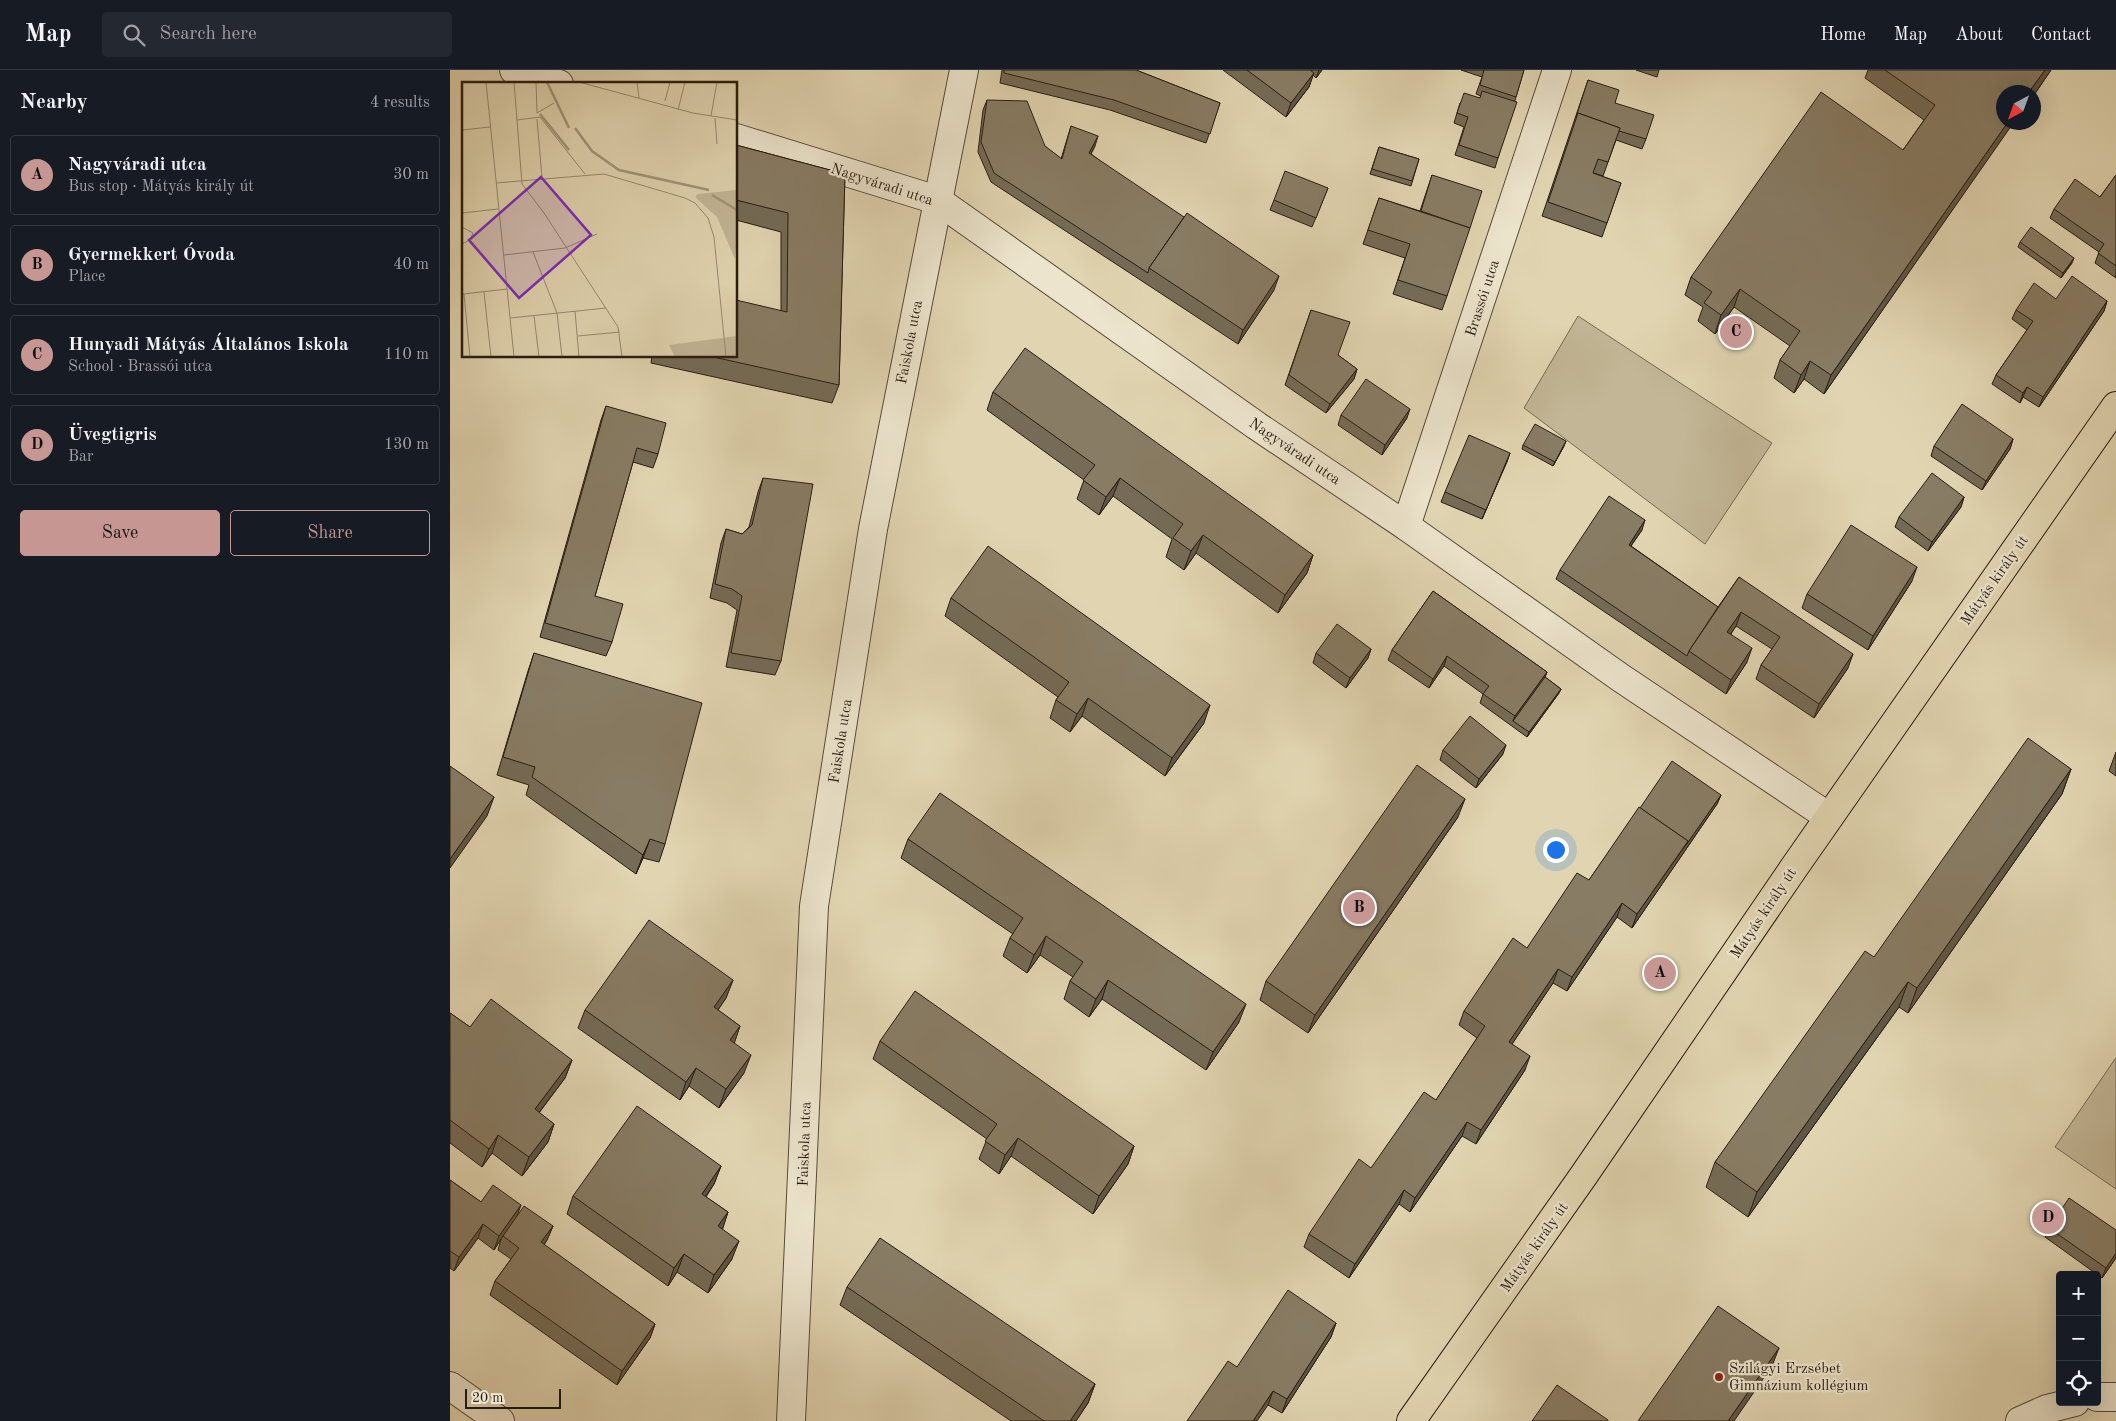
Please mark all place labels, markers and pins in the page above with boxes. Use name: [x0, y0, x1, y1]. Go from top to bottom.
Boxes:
pin: C: [1720, 313, 1752, 351]
pin: B: [1343, 889, 1375, 927]
pin: A: [1644, 954, 1676, 992]
pin: D: [2032, 1199, 2064, 1237]
place label: Szilágyi Erzsébet Gimnázium kollégium: [1729, 1362, 1868, 1394]
marker: Szilágyi Erzsébet Gimnázium kollégium: [1713, 1371, 1725, 1383]

